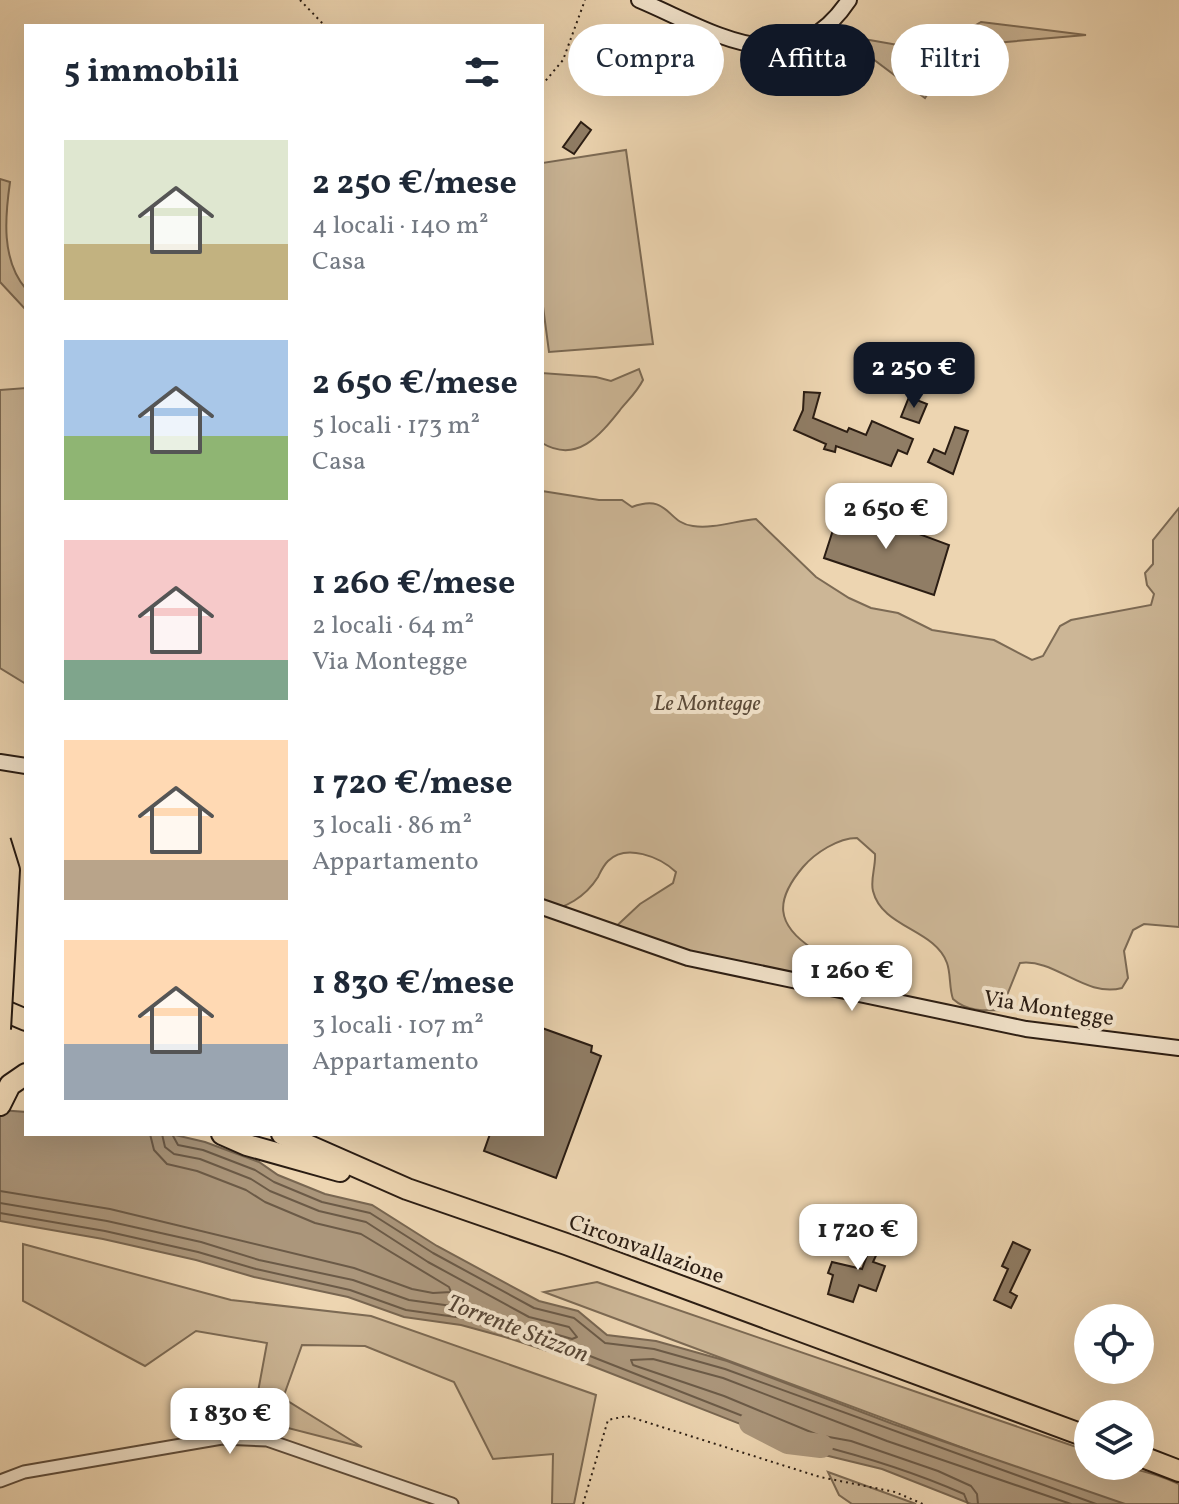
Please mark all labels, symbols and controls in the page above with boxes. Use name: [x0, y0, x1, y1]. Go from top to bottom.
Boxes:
chip: Compra: [568, 24, 724, 96]
chip: Affitta: [740, 24, 875, 96]
chip: Filtri: [891, 24, 1009, 96]
text: 5 immobili: [64, 49, 239, 96]
icon: filters: [460, 50, 504, 94]
text: 2 250 €/mese: [312, 161, 517, 208]
icon: home: [128, 172, 224, 268]
text: 4 locali · 140 m²: [312, 208, 489, 244]
text: Casa: [312, 244, 366, 280]
pin: 2 250 €: [840, 342, 988, 410]
text: 2 250 €: [872, 350, 956, 386]
text: 2 650 €/mese: [312, 361, 518, 408]
icon: home: [128, 372, 224, 468]
text: 5 locali · 173 m²: [312, 408, 480, 444]
text: Casa: [312, 444, 366, 480]
pin: 2 650 €: [812, 483, 960, 551]
text: 2 650 €: [843, 491, 929, 527]
text: 1 260 €/mese: [312, 561, 515, 608]
icon: home: [128, 572, 224, 668]
text: 2 locali · 64 m²: [312, 608, 474, 644]
text: Via Montegge: [312, 644, 468, 680]
park label: Le Montegge: [653, 689, 761, 720]
text: 1 720 €/mese: [312, 761, 513, 808]
icon: home: [128, 772, 224, 868]
text: 3 locali · 86 m²: [312, 808, 472, 844]
text: Appartamento: [312, 844, 479, 880]
pin: 1 260 €: [778, 945, 926, 1013]
text: 1 260 €: [810, 953, 894, 989]
text: 1 830 €/mese: [312, 961, 514, 1008]
icon: home: [128, 972, 224, 1068]
street label: Via Montegge: [981, 984, 1116, 1035]
text: 3 locali · 107 m²: [312, 1008, 484, 1044]
text: Appartamento: [312, 1044, 479, 1080]
pin: 1 720 €: [784, 1204, 932, 1272]
street label: Circonvallazione: [564, 1208, 728, 1293]
text: 1 720 €: [817, 1212, 899, 1248]
water label: Torrente Stizzon: [442, 1287, 593, 1372]
map controls: [1074, 1304, 1154, 1480]
button: locate: [1074, 1304, 1154, 1384]
pin: 1 830 €: [156, 1388, 304, 1456]
text: 1 830 €: [188, 1396, 272, 1432]
button: layers: [1074, 1400, 1154, 1480]

